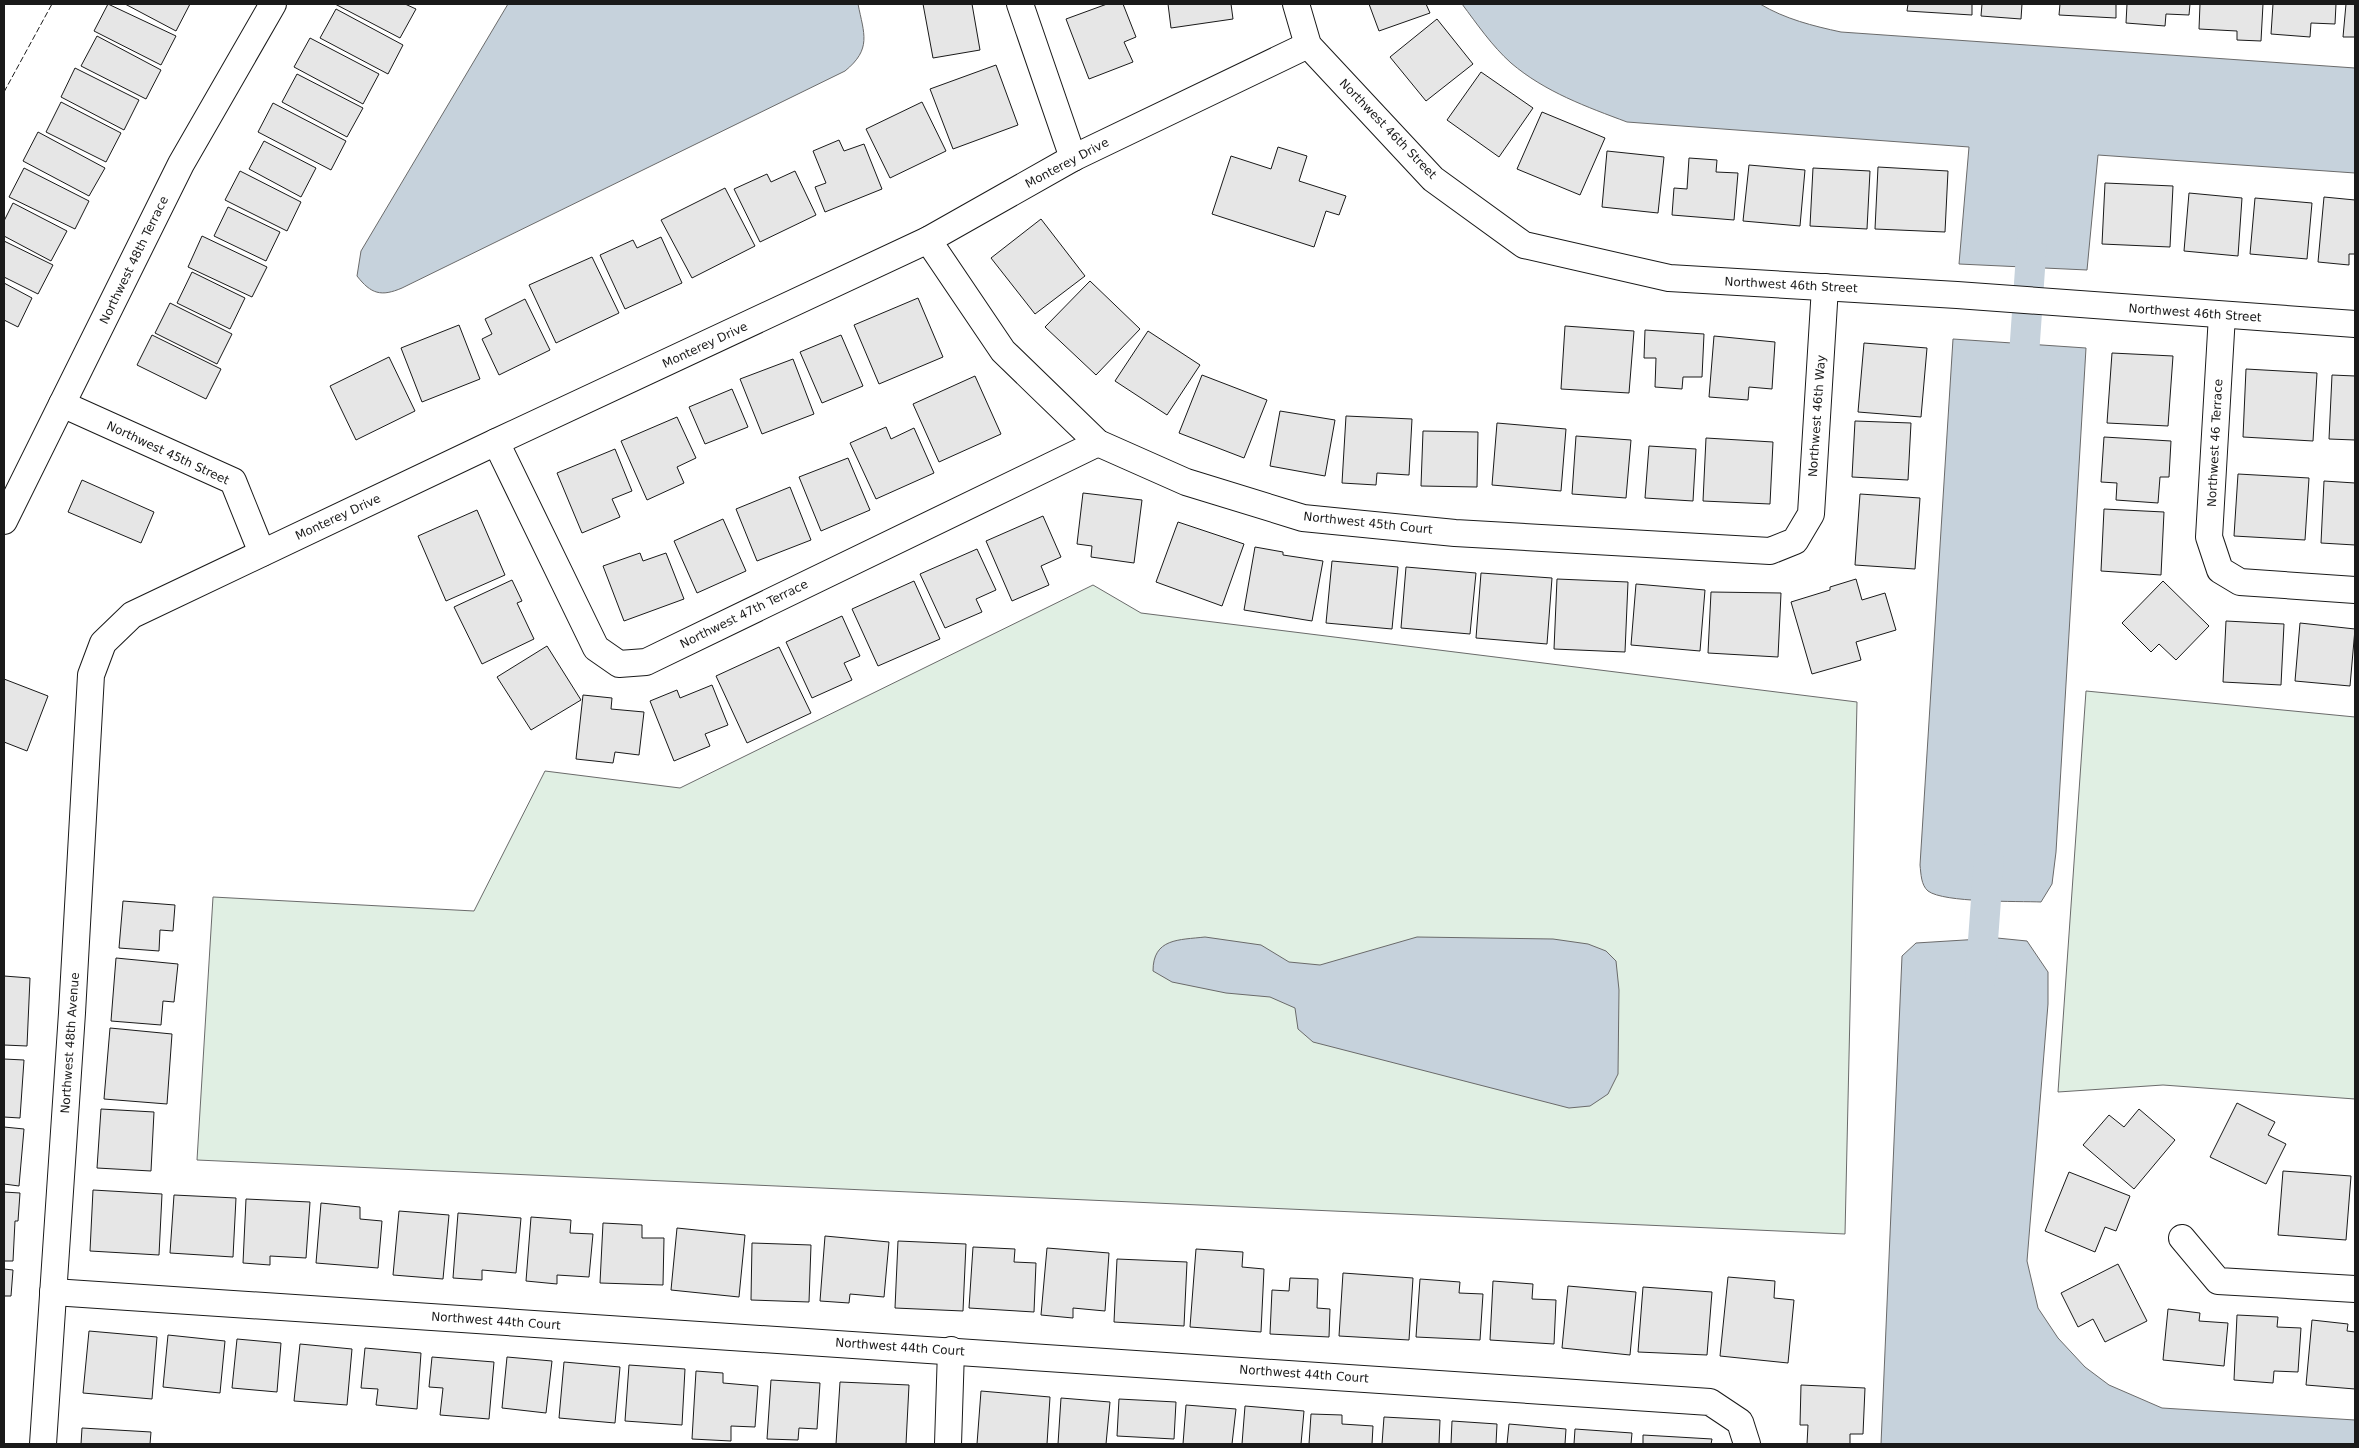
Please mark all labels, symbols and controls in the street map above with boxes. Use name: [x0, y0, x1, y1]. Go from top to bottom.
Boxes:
street label: Northwest 46th Street: [1337, 76, 1440, 182]
street label: Monterey Drive: [1023, 135, 1111, 191]
street label: Northwest 48th Terrace: [97, 194, 171, 326]
street label: Northwest 46th Street: [1724, 275, 1858, 295]
street label: Northwest 46th Street: [2128, 301, 2262, 325]
street label: Monterey Drive: [660, 319, 750, 371]
street label: Northwest 46th Way: [1806, 354, 1828, 478]
street label: Northwest 46 Terrace: [2205, 379, 2225, 507]
street label: Northwest 45th Street: [105, 418, 232, 488]
street label: Monterey Drive: [293, 491, 383, 543]
street label: Northwest 45th Court: [1303, 509, 1434, 537]
street label: Northwest 47th Terrace: [678, 577, 810, 651]
street label: Northwest 48th Avenue: [58, 972, 82, 1114]
street label: Northwest 44th Court: [431, 1309, 562, 1333]
street label: Northwest 44th Court: [835, 1335, 966, 1359]
street label: Northwest 44th Court: [1239, 1362, 1370, 1386]

